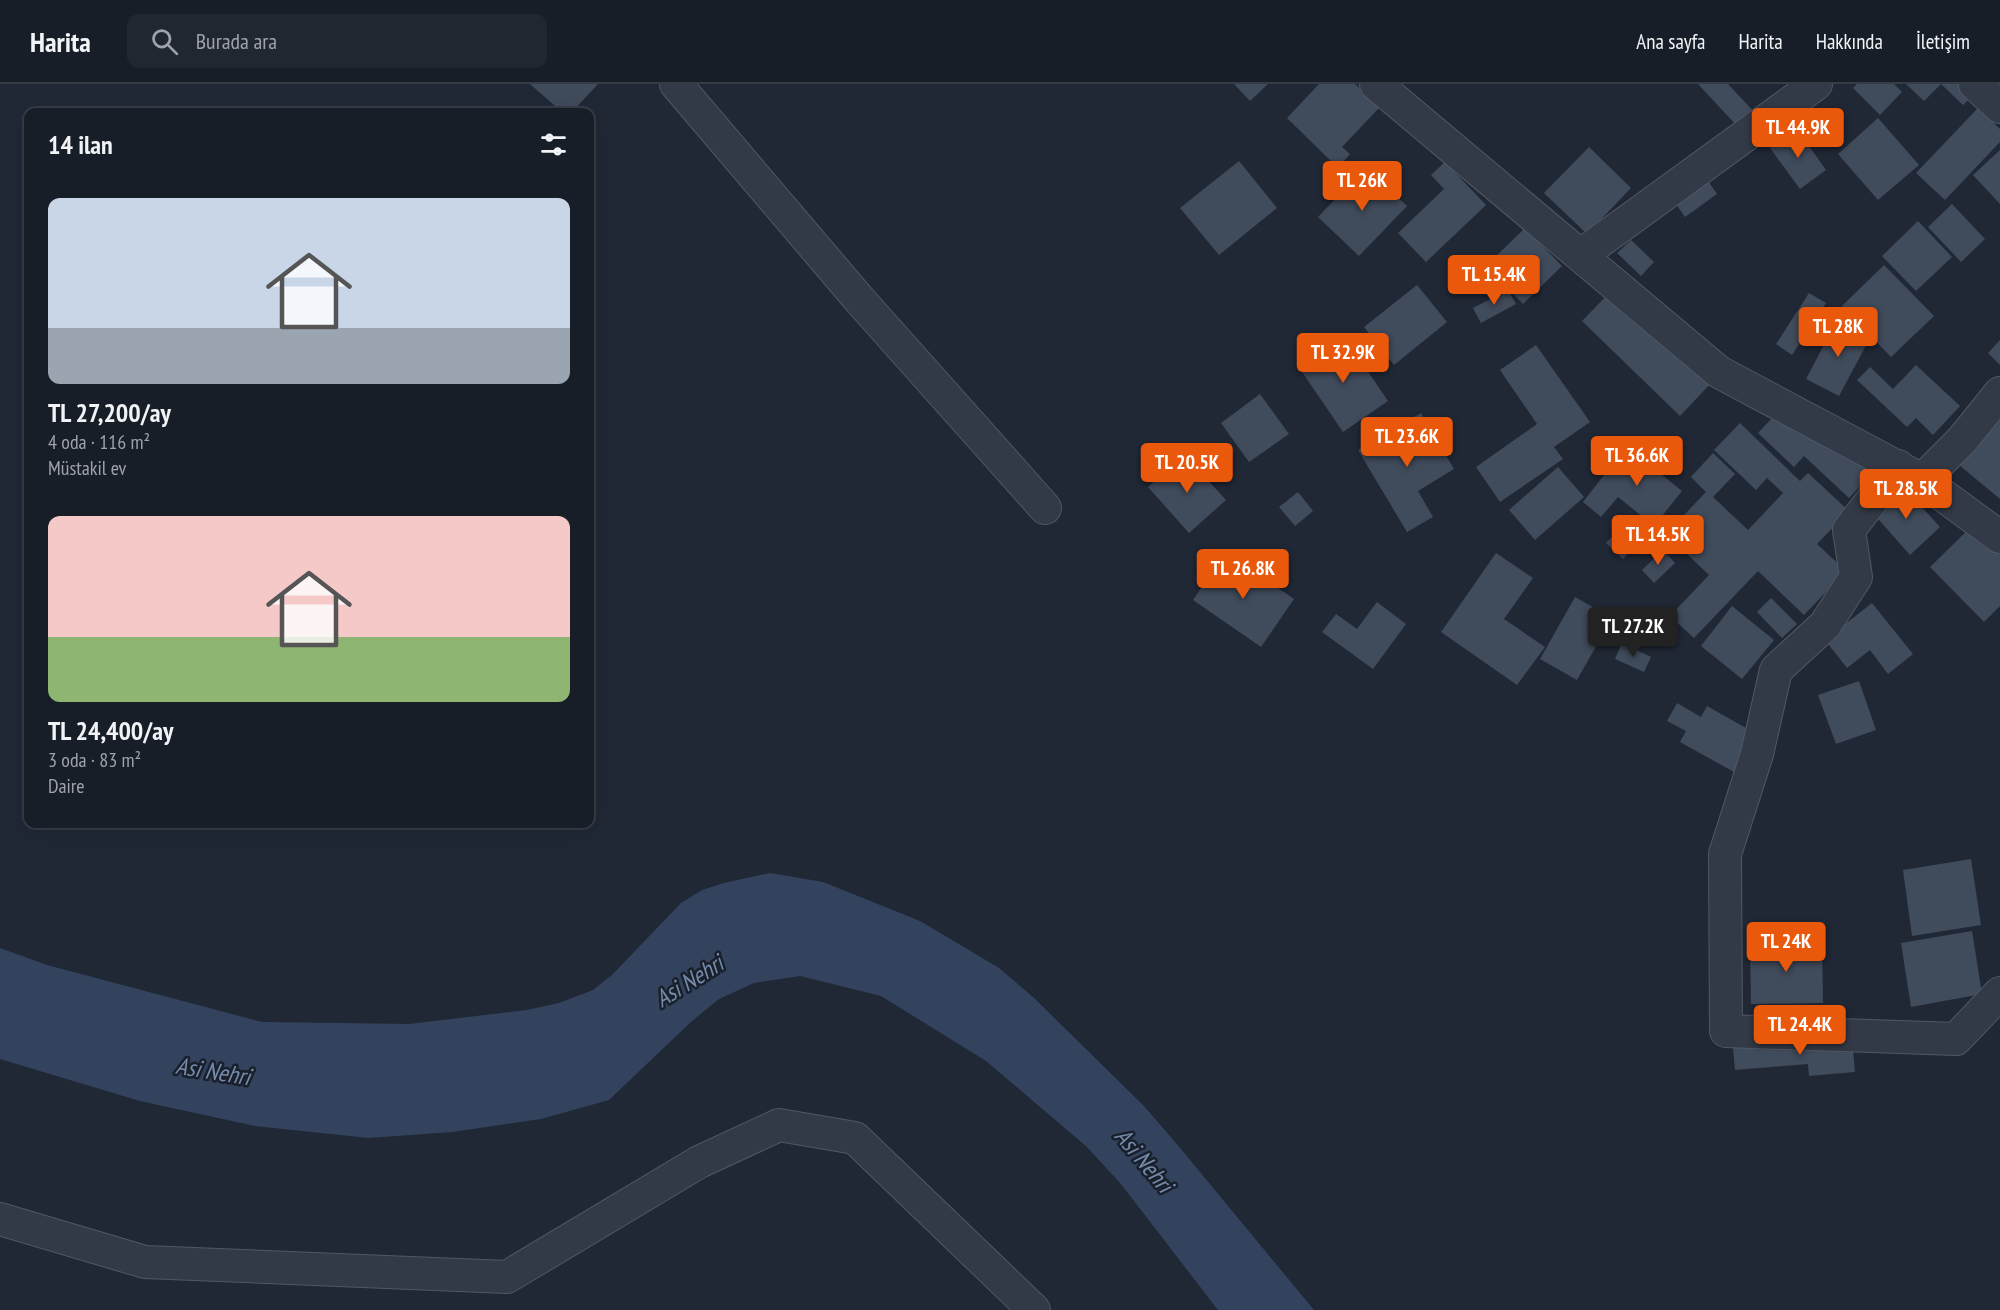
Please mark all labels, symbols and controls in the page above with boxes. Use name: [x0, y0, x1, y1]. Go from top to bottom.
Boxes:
search box: [127, 14, 547, 68]
text: Harita: [30, 23, 91, 60]
icon: search: [148, 25, 181, 58]
text: Burada ara: [196, 27, 277, 55]
text: Ana sayfa: [1636, 28, 1705, 55]
text: Harita: [1738, 28, 1783, 55]
text: Hakkında: [1816, 28, 1883, 55]
text: İletişim: [1916, 28, 1970, 55]
pin: TL 44.9K: [1736, 108, 1860, 159]
text: TL 44.9K: [1766, 114, 1830, 140]
text: 14 ilan: [48, 128, 113, 161]
icon: filters: [537, 128, 570, 161]
pin: TL 26K: [1313, 161, 1411, 212]
text: TL 26K: [1337, 167, 1387, 193]
icon: home: [255, 237, 363, 345]
pin: TL 15.4K: [1432, 255, 1556, 306]
text: TL 15.4K: [1462, 261, 1526, 287]
pin: TL 28K: [1789, 307, 1887, 358]
text: TL 28K: [1813, 313, 1863, 339]
pin: TL 32.9K: [1281, 333, 1405, 384]
text: TL 32.9K: [1311, 339, 1375, 365]
text: TL 27,200/ay: [48, 396, 171, 429]
pin: TL 23.6K: [1345, 417, 1469, 468]
text: TL 23.6K: [1375, 423, 1439, 449]
text: 4 oda · 116 m²: [48, 429, 150, 455]
pin: TL 36.6K: [1575, 436, 1699, 487]
text: TL 36.6K: [1605, 442, 1669, 468]
pin: TL 20.5K: [1125, 443, 1249, 494]
text: TL 20.5K: [1155, 449, 1219, 475]
text: Müstakil ev: [48, 455, 126, 481]
pin: TL 28.5K: [1844, 469, 1968, 520]
text: TL 28.5K: [1874, 475, 1938, 501]
pin: TL 14.5K: [1596, 515, 1720, 566]
text: TL 14.5K: [1626, 521, 1690, 547]
pin: TL 26.8K: [1181, 549, 1305, 600]
icon: home: [255, 555, 363, 663]
text: TL 26.8K: [1211, 555, 1275, 581]
pin: TL 27.2K: [1571, 607, 1695, 658]
text: TL 27.2K: [1602, 613, 1664, 639]
text: TL 24,400/ay: [48, 714, 174, 747]
text: 3 oda · 83 m²: [48, 747, 141, 773]
text: Daire: [48, 773, 85, 799]
pin: TL 24K: [1737, 922, 1835, 973]
text: TL 24K: [1761, 928, 1811, 954]
water label: Asi Nehri: [649, 947, 731, 1014]
pin: TL 24.4K: [1738, 1005, 1862, 1056]
text: TL 24.4K: [1768, 1011, 1832, 1037]
water label: Asi Nehri: [174, 1050, 255, 1093]
water label: Asi Nehri: [1108, 1121, 1182, 1201]

